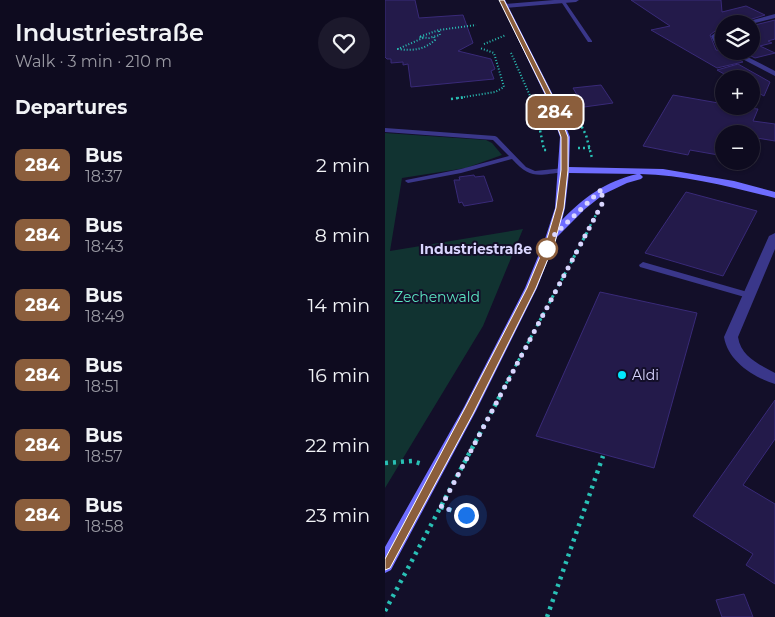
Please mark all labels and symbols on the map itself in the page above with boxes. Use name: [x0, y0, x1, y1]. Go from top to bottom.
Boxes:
line badge: 284: [526, 96, 584, 128]
marker: Industriestraße: [536, 238, 558, 260]
place label: Industriestraße: [420, 240, 532, 258]
park label: Zechenwald: [394, 288, 480, 306]
place label: Aldi: [632, 366, 659, 384]
marker: Aldi: [616, 369, 628, 381]
your location: [454, 503, 479, 528]

